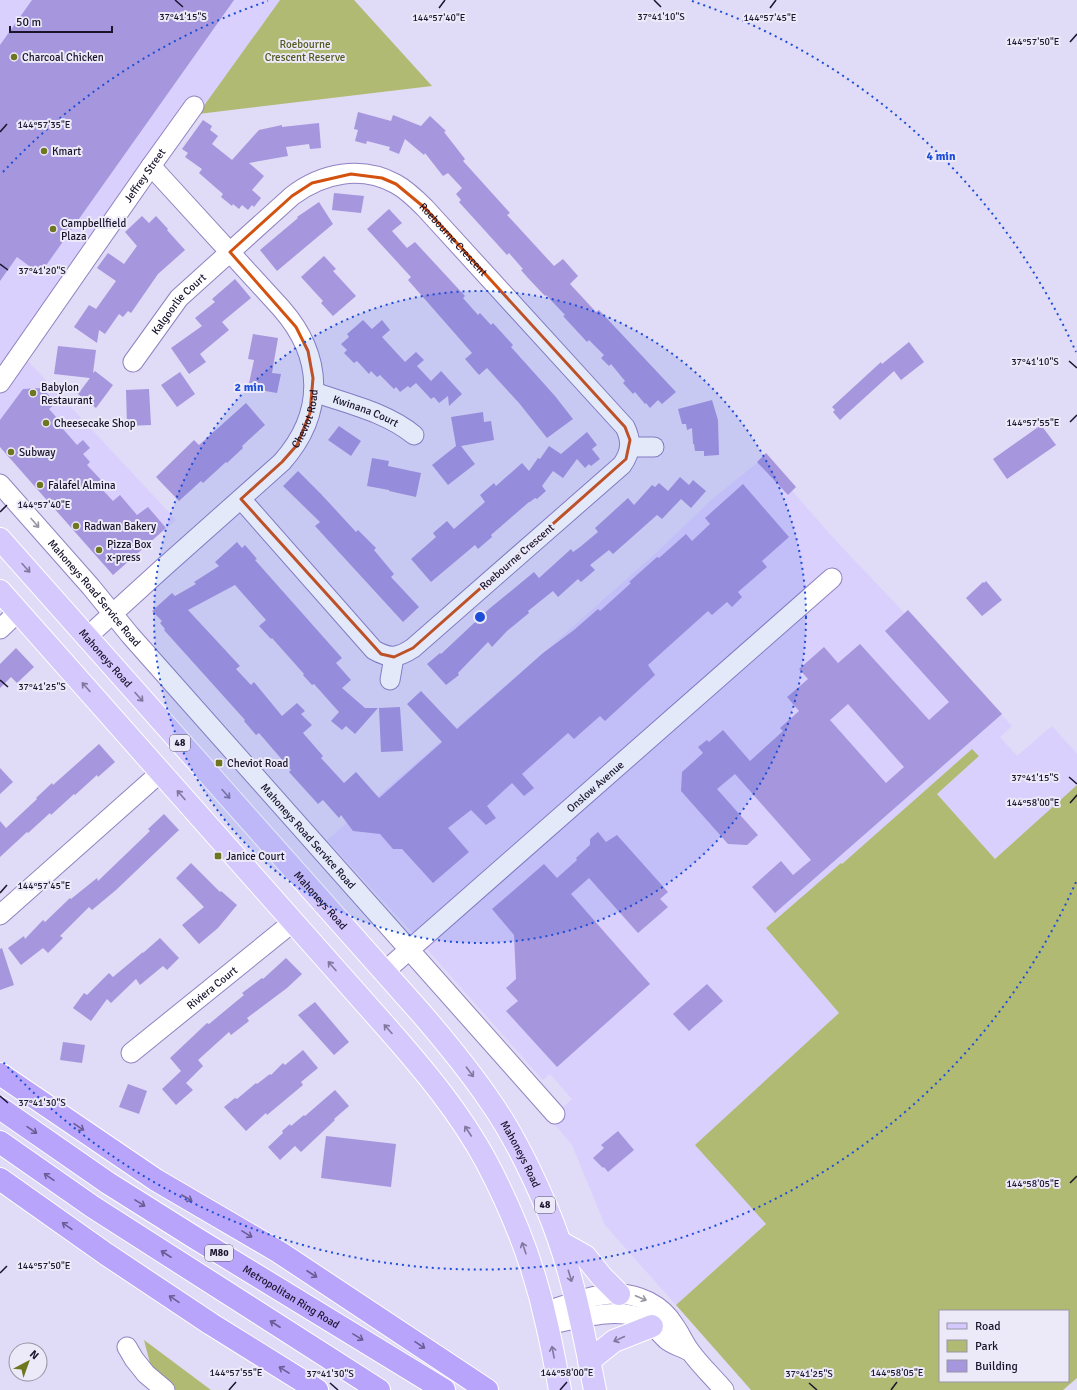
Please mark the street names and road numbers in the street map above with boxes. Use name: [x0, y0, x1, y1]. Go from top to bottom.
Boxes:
street label: Jeffrey Street: [121, 146, 168, 205]
street label: Roebourne Crescent: [417, 200, 490, 279]
street label: Kalgoorlie Court: [148, 270, 209, 337]
street label: Cheviot Road: [288, 389, 320, 450]
street label: Kwinana Court: [331, 392, 401, 430]
street label: Roebourne Crescent: [477, 521, 557, 593]
street label: Mahoneys Road Service Road: [45, 536, 144, 649]
street label: Mahoneys Road: [76, 626, 135, 690]
road number: 48: [170, 735, 190, 751]
street label: Onslow Avenue: [564, 758, 626, 815]
street label: Mahoneys Road Service Road: [258, 781, 359, 892]
street label: Mahoneys Road: [291, 868, 350, 932]
street label: Riviera Court: [184, 963, 240, 1012]
street label: Mahoneys Road: [498, 1118, 543, 1189]
road number: 48: [535, 1197, 555, 1213]
road number: M80: [205, 1245, 233, 1261]
street label: Metropolitan Ring Road: [240, 1262, 342, 1331]

